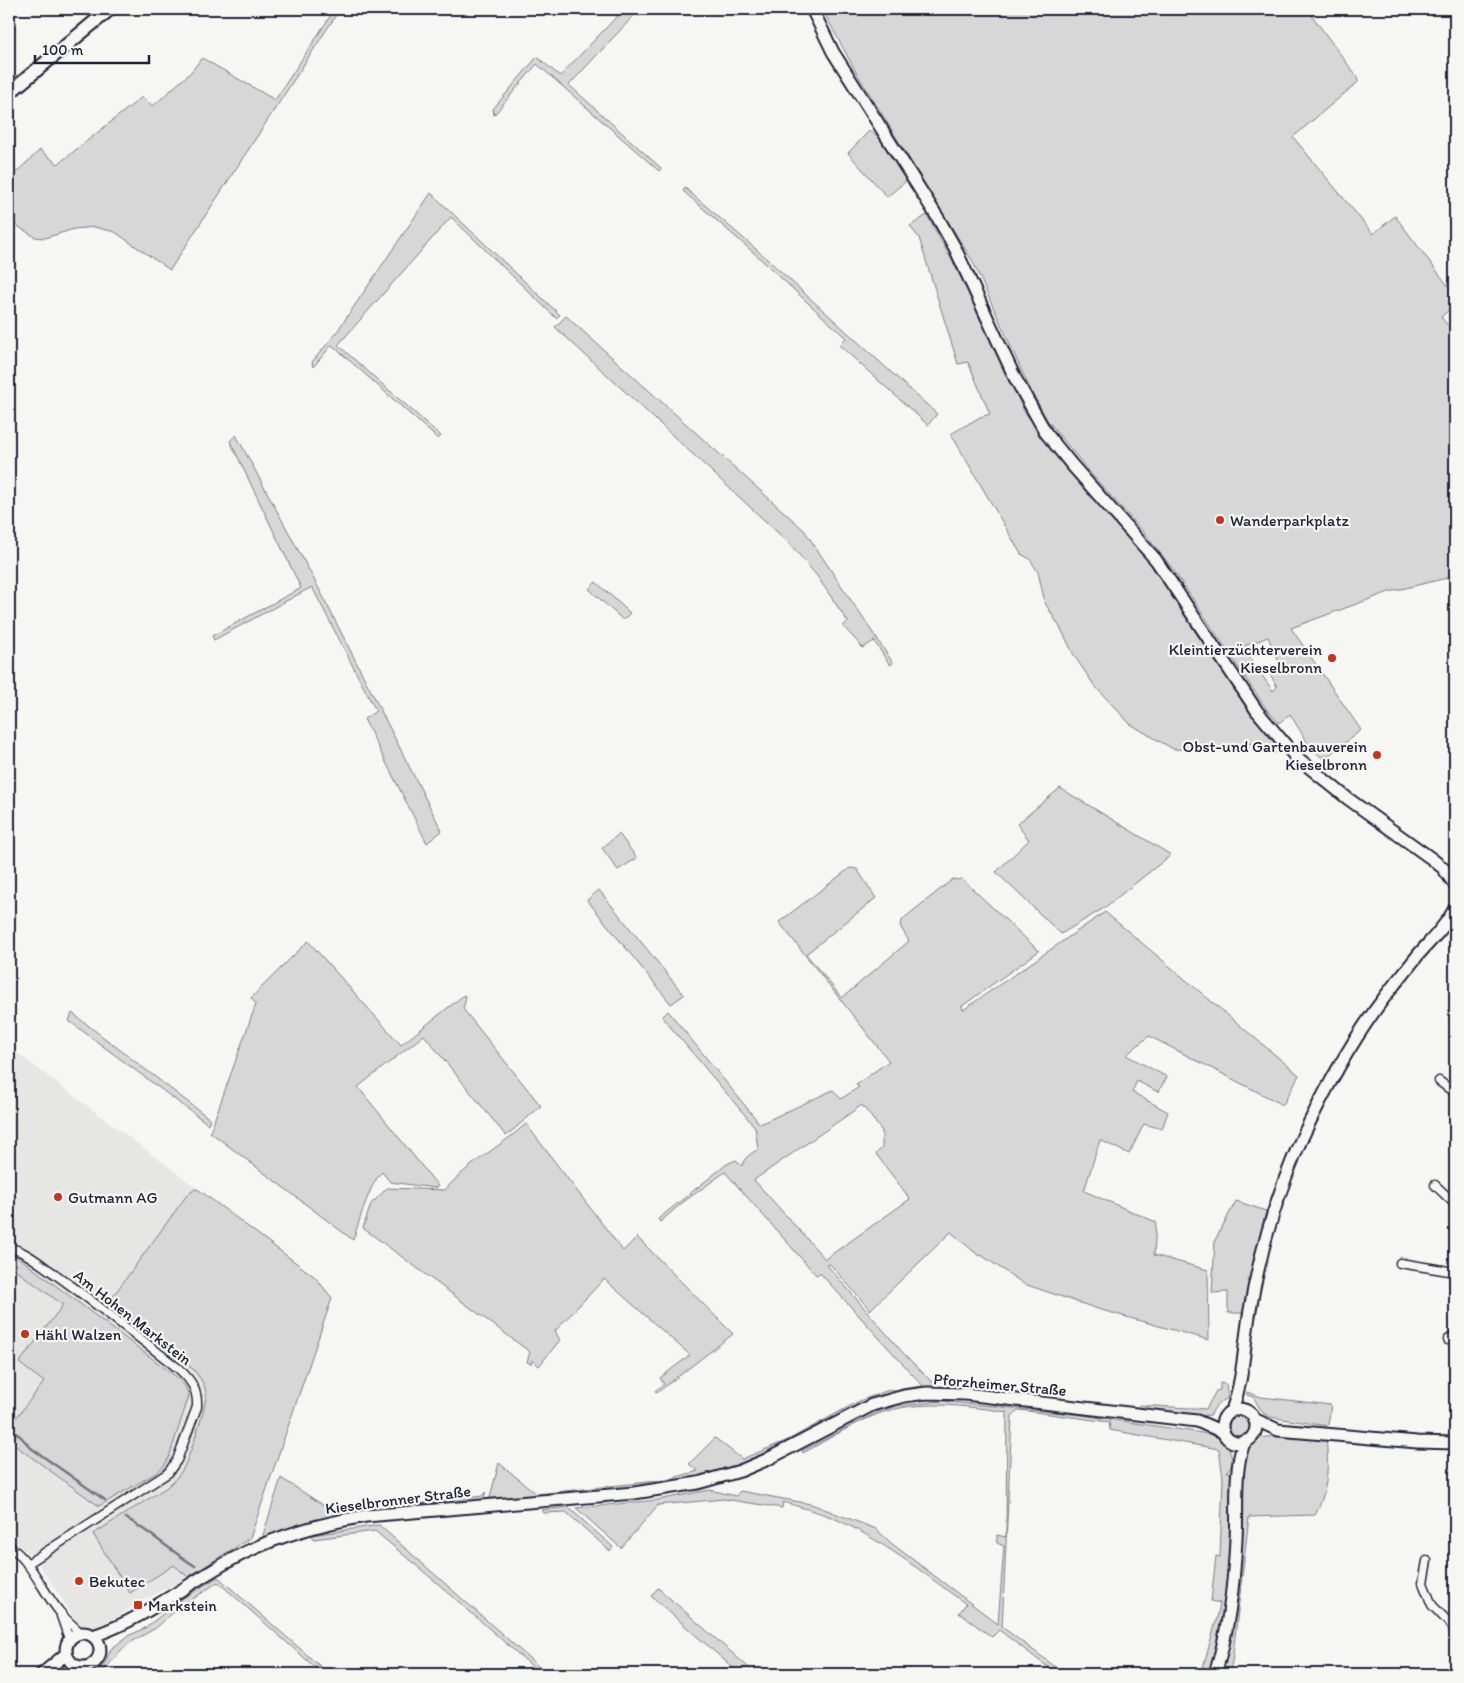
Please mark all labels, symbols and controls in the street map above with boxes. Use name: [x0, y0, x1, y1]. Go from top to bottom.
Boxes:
scale bar: [35, 32, 149, 64]
text: 100 m: [42, 41, 84, 59]
place label: Wanderparkplatz: [1230, 511, 1349, 530]
marker: Wanderparkplatz: [1214, 514, 1226, 526]
place label: Kleintierzüchterverein Kieselbronn: [1169, 640, 1322, 677]
marker: Kleintierzüchterverein Kieselbronn: [1326, 652, 1338, 664]
place label: Obst-und Gartenbauverein Kieselbronn: [1183, 737, 1367, 774]
marker: Obst-und Gartenbauverein Kieselbronn: [1371, 749, 1383, 761]
place label: Gutmann AG: [68, 1188, 158, 1207]
marker: Gutmann AG: [52, 1191, 64, 1203]
street label: Am Hohen Markstein: [70, 1266, 196, 1370]
place label: Hähl Walzen: [35, 1325, 122, 1344]
marker: Hähl Walzen: [19, 1328, 31, 1340]
street label: Pforzheimer Straße: [933, 1369, 1068, 1400]
street label: Kieselbronner Straße: [324, 1481, 472, 1518]
place label: Bekutec: [89, 1572, 145, 1591]
marker: Bekutec: [73, 1575, 85, 1587]
place label: Markstein: [148, 1596, 217, 1615]
marker: Markstein: [132, 1599, 144, 1611]

